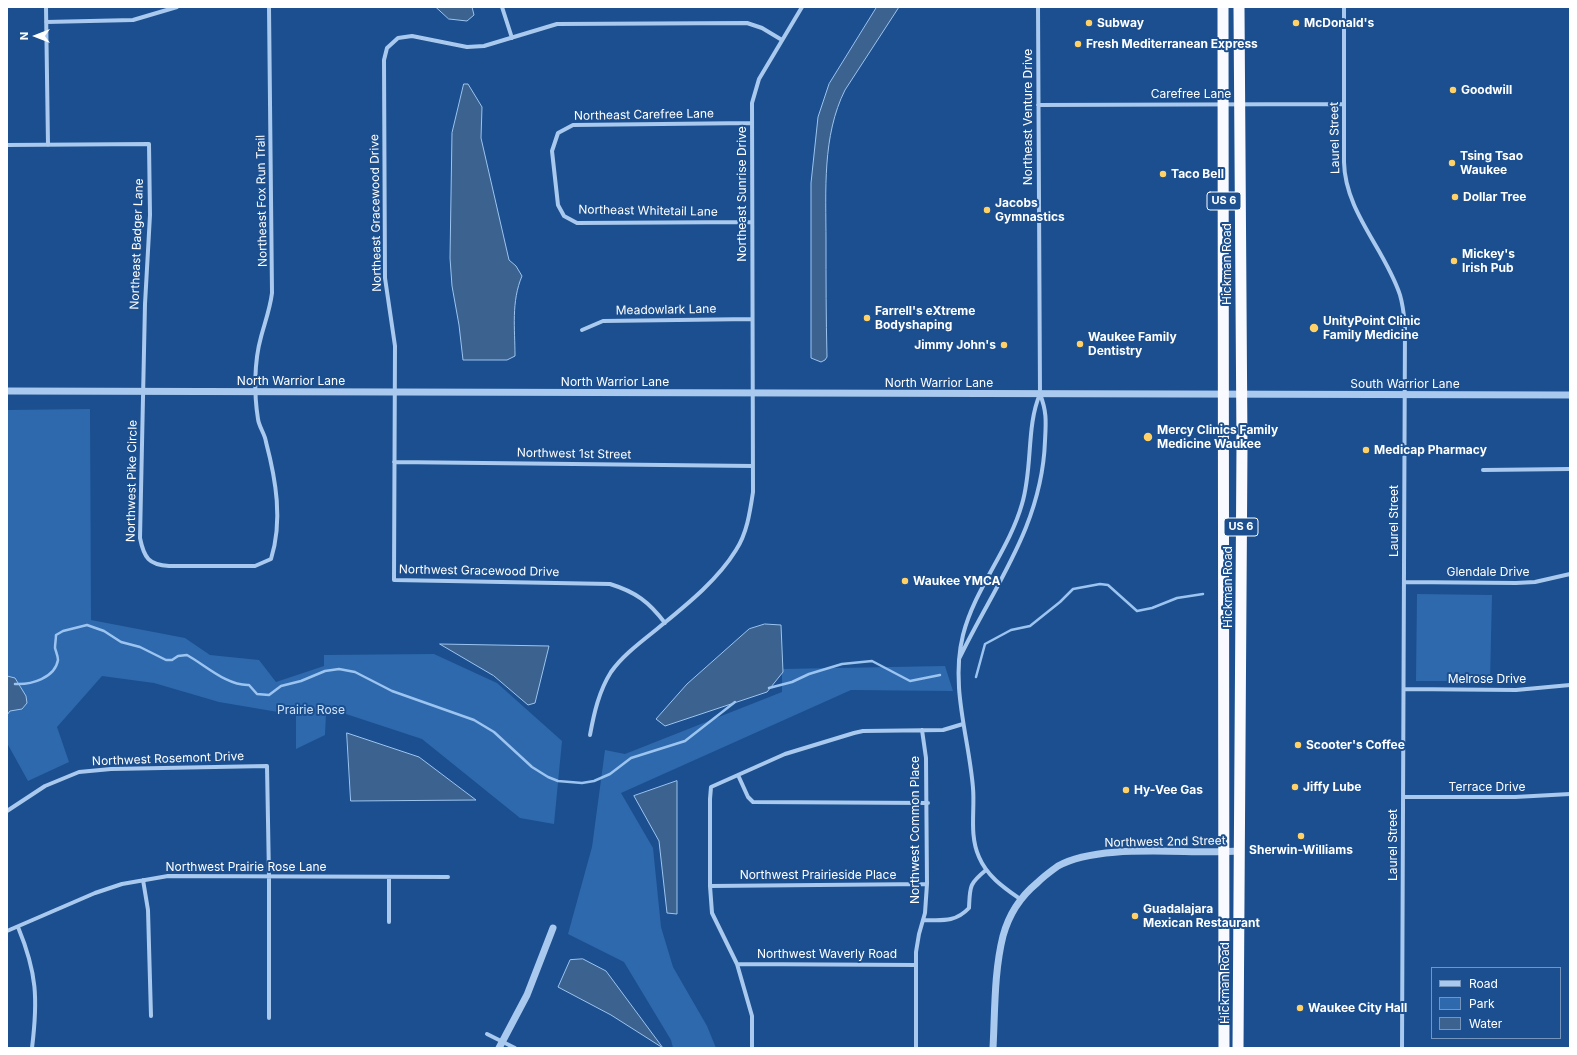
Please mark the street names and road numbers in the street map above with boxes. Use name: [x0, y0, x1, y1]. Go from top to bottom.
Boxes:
street label: Northeast Venture Drive: [1021, 49, 1035, 185]
street label: Carefree Lane: [1151, 87, 1231, 101]
street label: Laurel Street: [1327, 102, 1343, 174]
street label: Northeast Carefree Lane: [574, 107, 714, 123]
street label: Northeast Sunrise Drive: [735, 126, 749, 262]
street label: Northeast Gracewood Drive: [367, 134, 385, 292]
street label: Northeast Fox Run Trail: [254, 135, 270, 267]
street label: Northeast Badger Lane: [128, 178, 146, 310]
road number: US 6: [1207, 192, 1241, 210]
street label: Northeast Whitetail Lane: [578, 203, 718, 219]
street label: Hickman Road: [1220, 223, 1234, 305]
street label: Meadowlark Lane: [616, 302, 716, 318]
street label: North Warrior Lane: [237, 374, 345, 388]
street label: North Warrior Lane: [561, 375, 669, 389]
street label: North Warrior Lane: [885, 376, 993, 390]
street label: South Warrior Lane: [1350, 377, 1460, 391]
street label: Northwest Pike Circle: [124, 420, 140, 542]
street label: Northwest 1st Street: [517, 446, 631, 462]
street label: Laurel Street: [1387, 485, 1401, 557]
road number: US 6: [1224, 518, 1258, 536]
street label: Hickman Road: [1221, 546, 1235, 628]
street label: Northwest Gracewood Drive: [399, 562, 559, 580]
street label: Glendale Drive: [1446, 565, 1530, 579]
street label: Melrose Drive: [1448, 672, 1526, 686]
street label: Northwest Rosemont Drive: [92, 749, 244, 769]
street label: Northwest Common Place: [908, 756, 922, 904]
street label: Terrace Drive: [1449, 780, 1525, 794]
street label: Laurel Street: [1386, 809, 1400, 881]
street label: Northwest 2nd Street: [1104, 834, 1226, 850]
street label: Northwest Prairie Rose Lane: [165, 860, 327, 874]
street label: Northwest Prairieside Place: [740, 868, 896, 882]
street label: Hickman Road: [1218, 942, 1232, 1024]
street label: Northwest Waverly Road: [757, 947, 897, 961]

